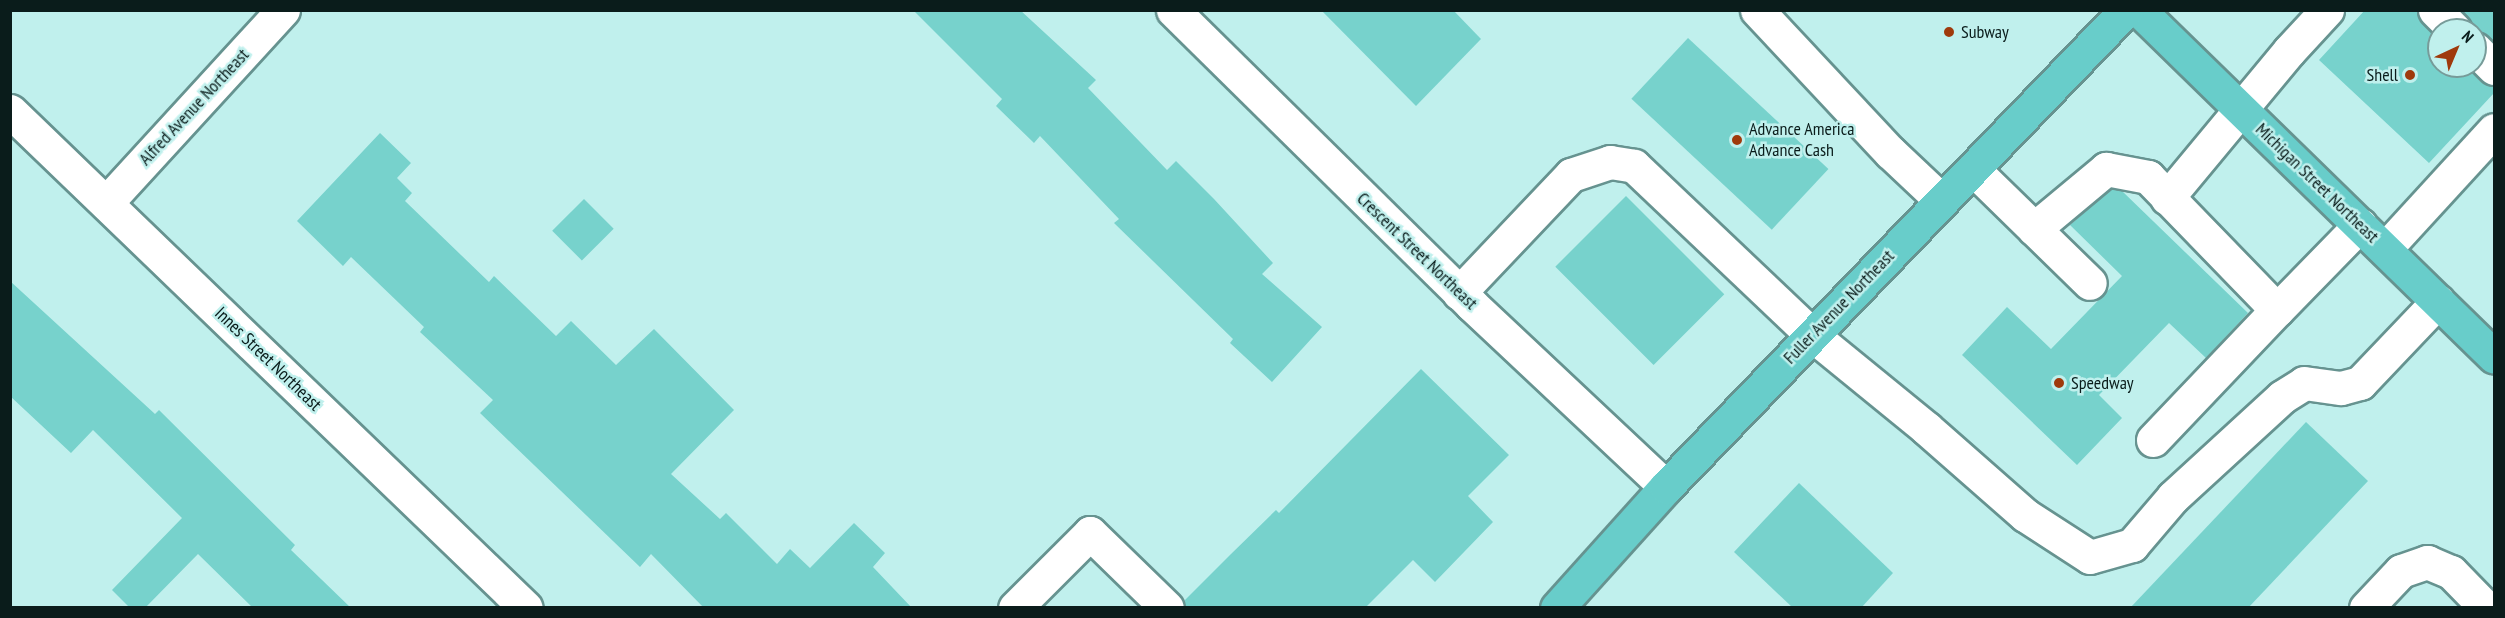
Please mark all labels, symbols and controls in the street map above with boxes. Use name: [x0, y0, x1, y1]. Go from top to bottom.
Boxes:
north arrow: [2427, 18, 2487, 78]
place label: Subway: [1961, 21, 2009, 43]
marker: Subway: [1942, 25, 1956, 39]
text: N: [2458, 26, 2478, 47]
street label: Alfred Avenue Northeast: [134, 44, 254, 170]
place label: Shell: [2367, 64, 2398, 86]
marker: Shell: [2403, 68, 2417, 82]
place label: Advance America Advance Cash: [1749, 119, 1855, 162]
street label: Michigan Street Northeast: [2251, 119, 2383, 247]
marker: Advance America Advance Cash: [1730, 133, 1744, 147]
street label: Crescent Street Northeast: [1352, 188, 1482, 314]
street label: Fuller Avenue Northeast: [1779, 245, 1899, 369]
street label: Innes Street Northeast: [210, 303, 326, 415]
place label: Speedway: [2071, 372, 2134, 394]
marker: Speedway: [2052, 376, 2066, 390]

